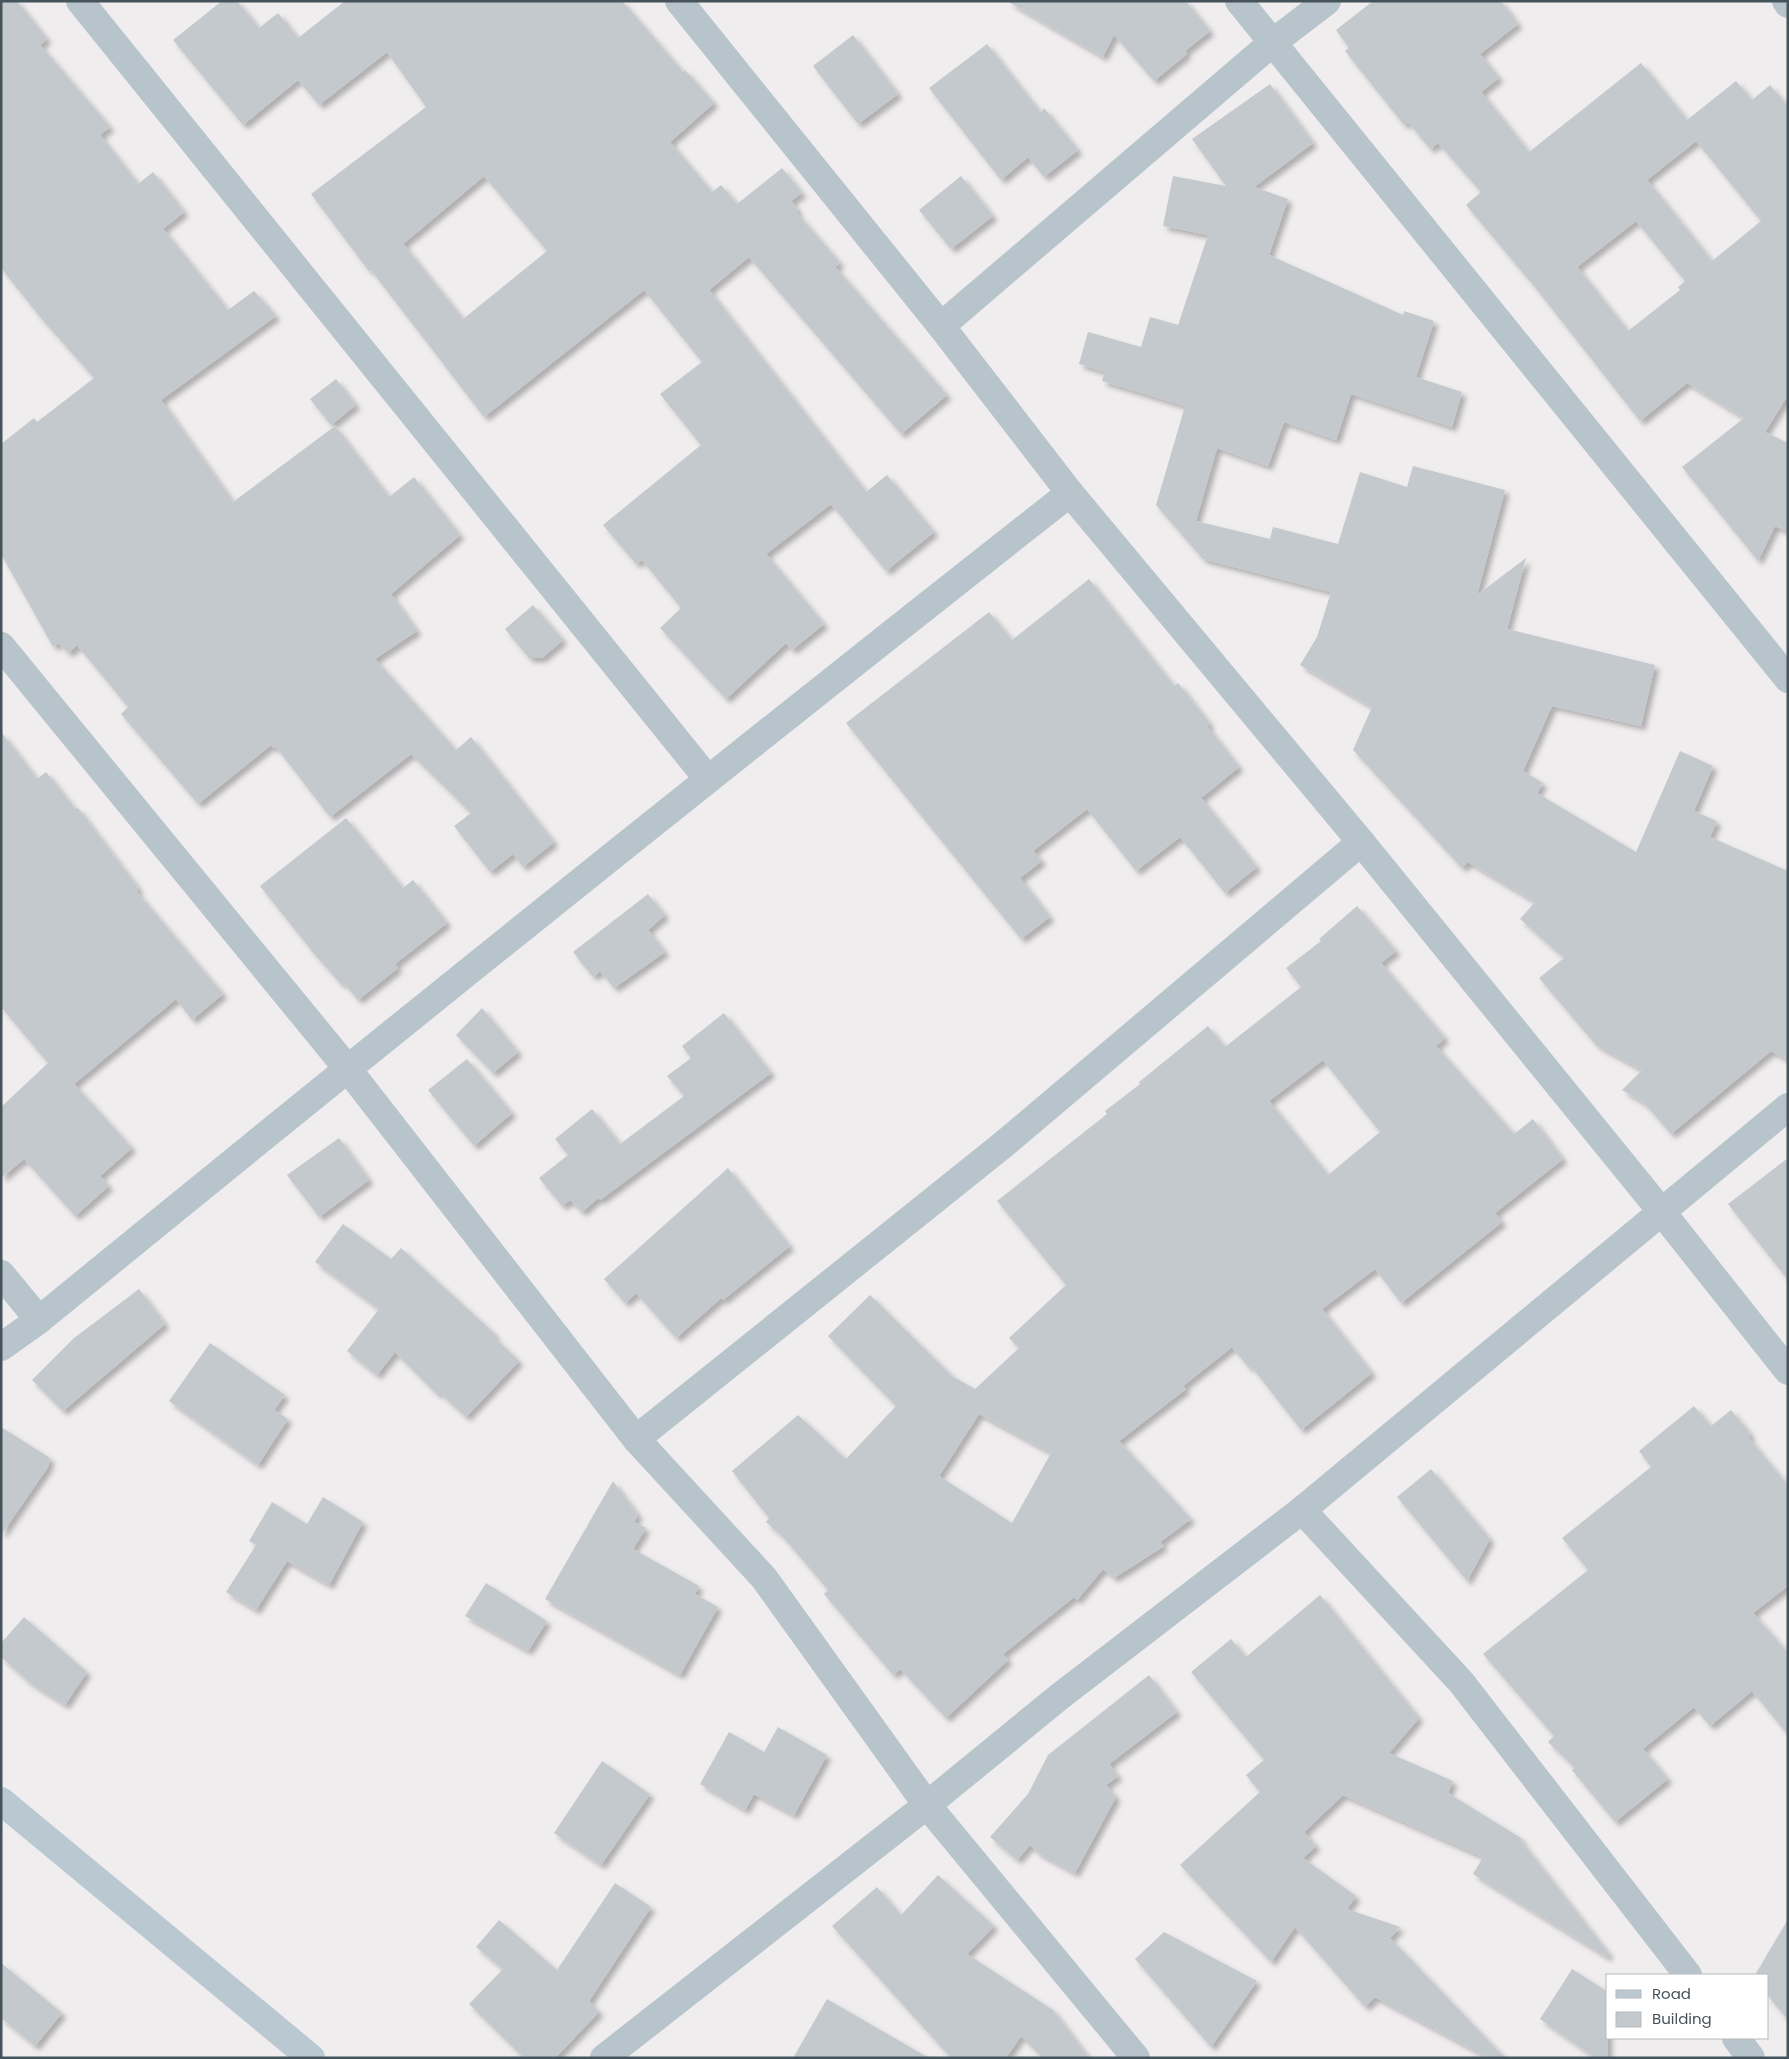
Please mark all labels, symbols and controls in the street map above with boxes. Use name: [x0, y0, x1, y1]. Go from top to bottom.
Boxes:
legend: [1606, 1974, 1769, 2039]
text: Road: [1652, 1983, 1691, 2004]
text: Building: [1652, 2008, 1712, 2029]

